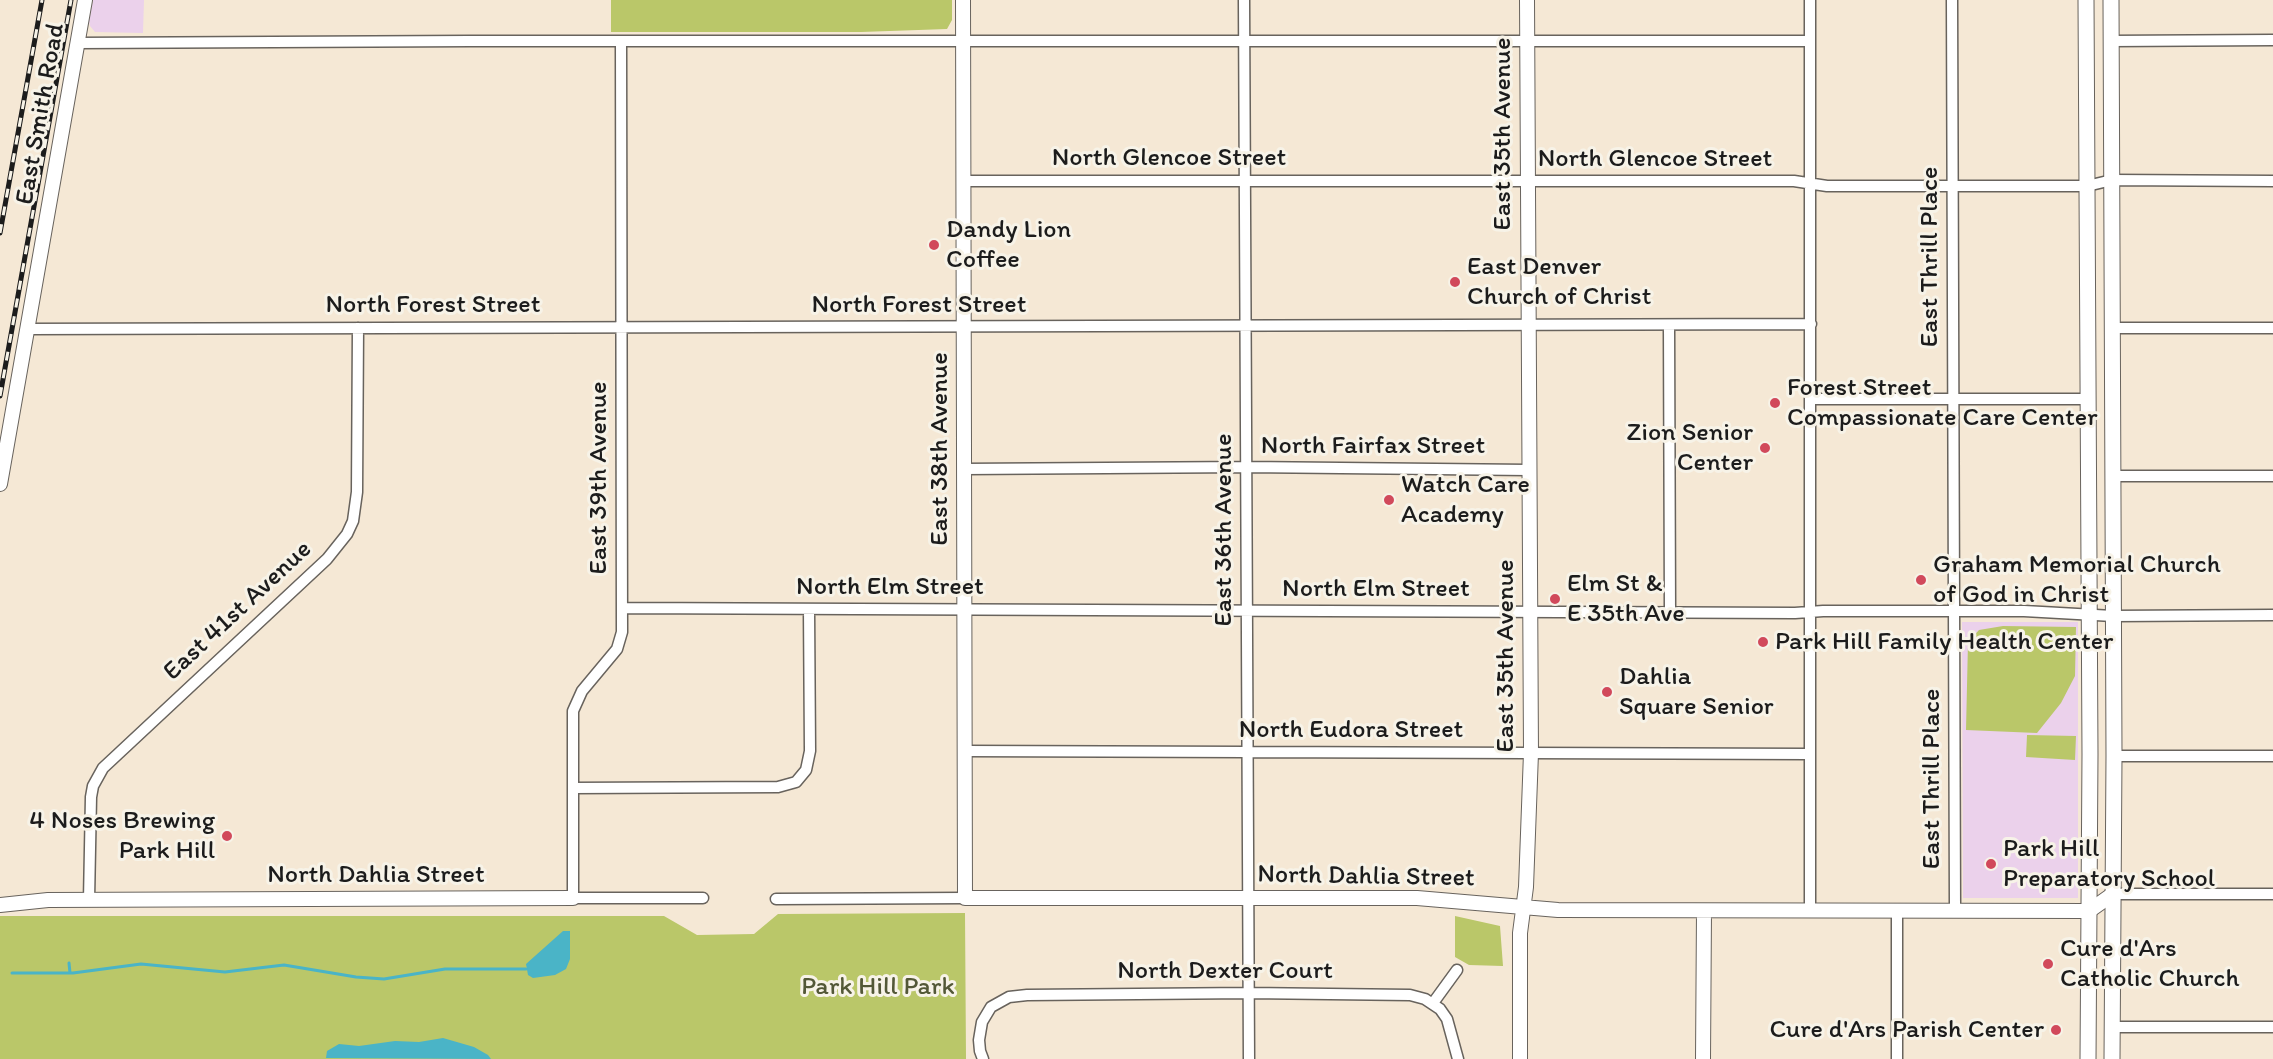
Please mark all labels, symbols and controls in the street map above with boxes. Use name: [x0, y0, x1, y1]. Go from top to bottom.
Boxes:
street label: East Smith Road: [10, 21, 72, 207]
street label: East 35th Avenue: [1487, 37, 1519, 231]
street label: North Glencoe Street: [1052, 142, 1286, 174]
street label: North Glencoe Street: [1538, 143, 1772, 175]
street label: East Thrill Place: [1914, 167, 1946, 347]
place label: Dandy Lion Coffee: [946, 214, 1071, 276]
marker: Dandy Lion Coffee: [927, 238, 941, 252]
place label: East Denver Church of Christ: [1467, 251, 1651, 312]
marker: East Denver Church of Christ: [1448, 275, 1462, 289]
street label: North Forest Street: [326, 289, 540, 321]
street label: North Forest Street: [812, 289, 1026, 321]
street label: East 38th Avenue: [924, 352, 956, 546]
place label: Forest Street Compassionate Care Center: [1787, 372, 2097, 434]
street label: East 39th Avenue: [583, 381, 615, 575]
marker: Forest Street Compassionate Care Center: [1768, 396, 1782, 410]
place label: Zion Senior Center: [1626, 417, 1753, 478]
street label: North Fairfax Street: [1261, 430, 1485, 462]
street label: East 36th Avenue: [1208, 433, 1240, 627]
marker: Zion Senior Center: [1758, 441, 1772, 455]
place label: Watch Care Academy: [1401, 469, 1530, 530]
marker: Watch Care Academy: [1382, 493, 1396, 507]
street label: East 41st Avenue: [157, 534, 319, 688]
place label: Graham Memorial Church of God in Christ: [1933, 549, 2221, 610]
street label: East 35th Avenue: [1490, 559, 1522, 753]
place label: Elm St & E 35th Ave: [1567, 568, 1685, 630]
street label: North Elm Street: [796, 571, 984, 603]
street label: North Elm Street: [1282, 573, 1470, 605]
marker: Graham Memorial Church of God in Christ: [1914, 573, 1928, 587]
marker: Elm St & E 35th Ave: [1548, 592, 1562, 606]
place label: Park Hill Family Health Center: [1775, 626, 2113, 658]
marker: Park Hill Family Health Center: [1756, 635, 1770, 649]
place label: Dahlia Square Senior: [1619, 661, 1774, 722]
marker: Dahlia Square Senior: [1600, 685, 1614, 699]
street label: East Thrill Place: [1916, 689, 1948, 869]
street label: North Eudora Street: [1239, 714, 1463, 746]
place label: 4 Noses Brewing Park Hill: [29, 805, 215, 867]
marker: 4 Noses Brewing Park Hill: [220, 829, 234, 843]
place label: Park Hill Preparatory School: [2003, 833, 2215, 894]
marker: Park Hill Preparatory School: [1984, 857, 1998, 871]
street label: North Dahlia Street: [267, 859, 485, 891]
street label: North Dahlia Street: [1257, 860, 1475, 894]
place label: Cure d'Ars Catholic Church: [2060, 933, 2239, 994]
street label: North Dexter Court: [1117, 955, 1333, 987]
marker: Cure d'Ars Catholic Church: [2041, 957, 2055, 971]
park label: Park Hill Park: [801, 971, 955, 1003]
place label: Cure d'Ars Parish Center: [1769, 1014, 2044, 1046]
marker: Cure d'Ars Parish Center: [2049, 1023, 2063, 1037]

